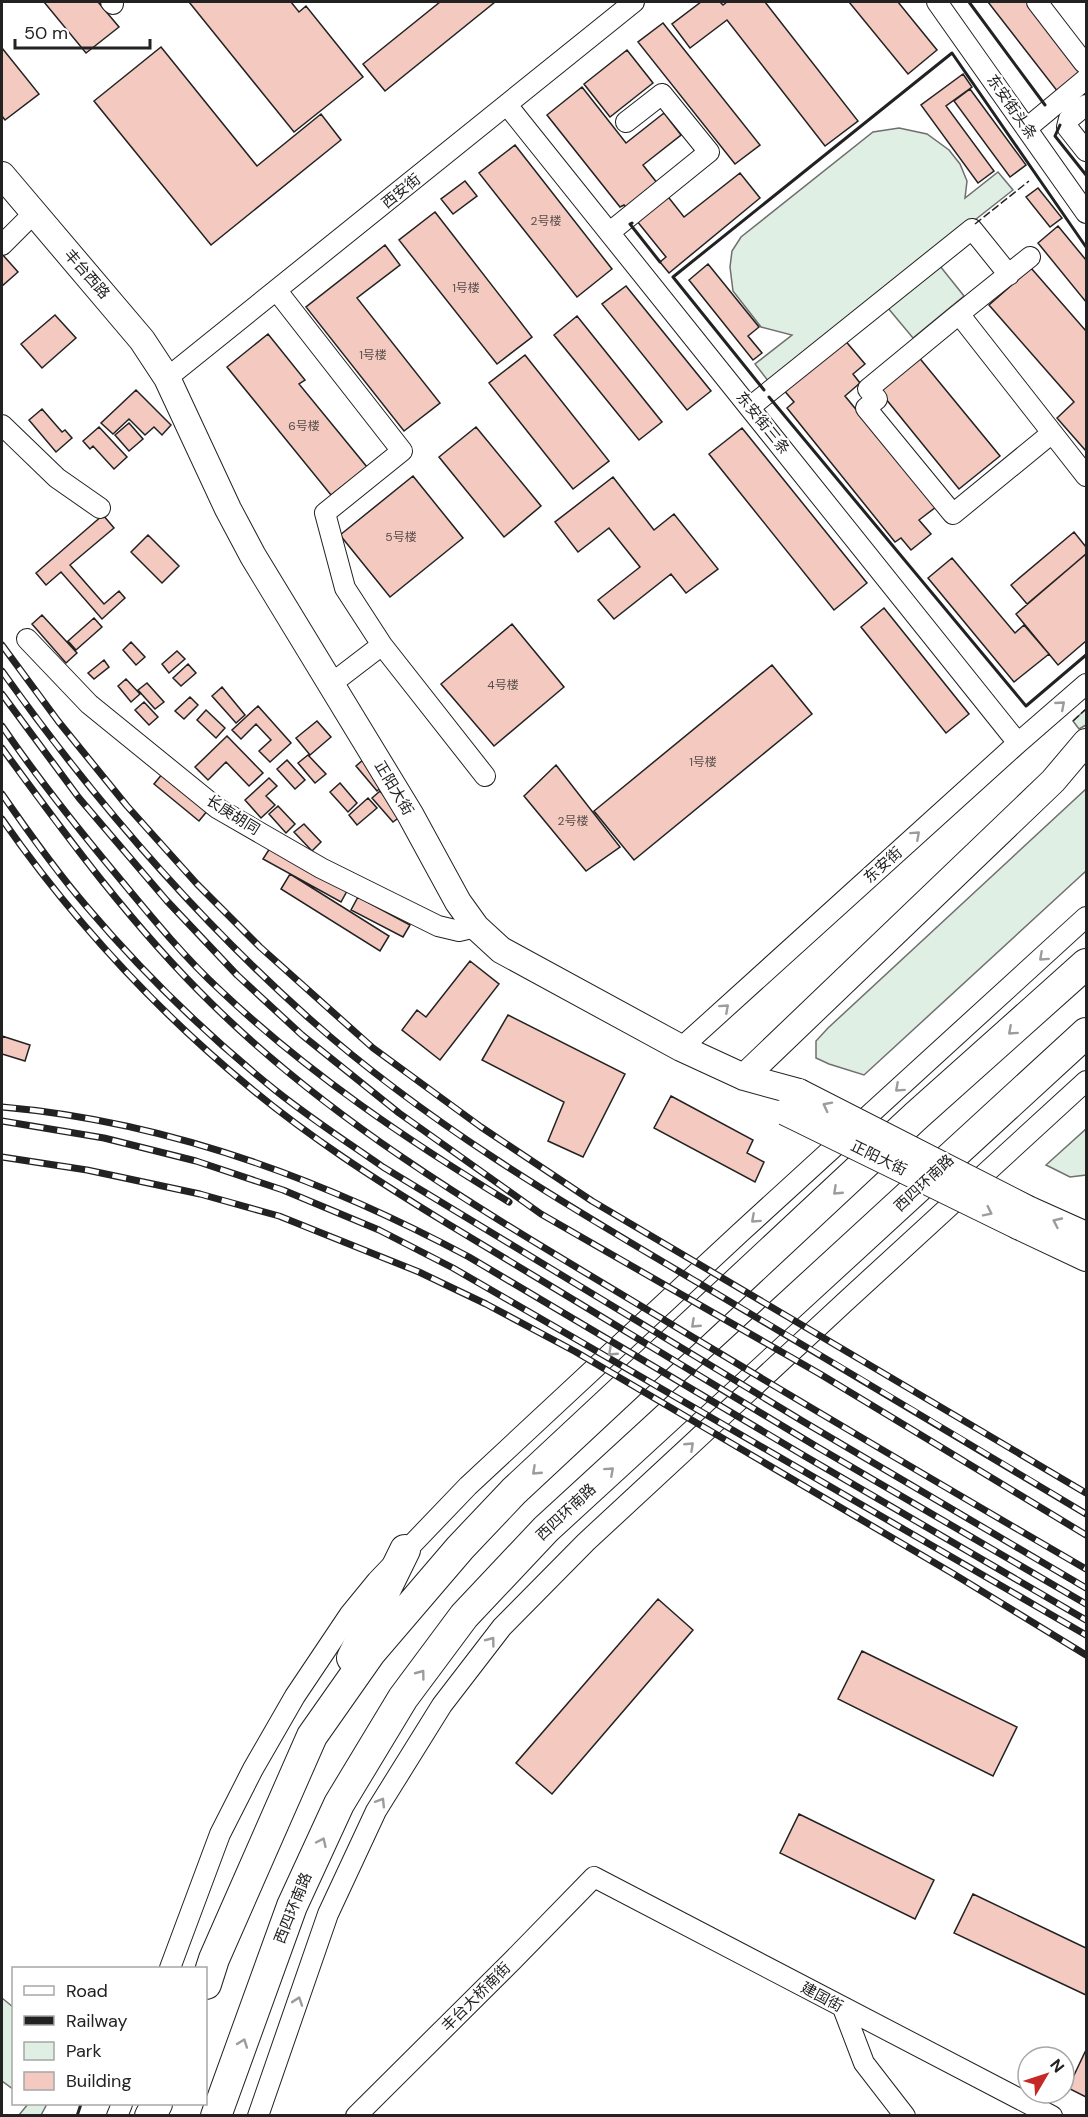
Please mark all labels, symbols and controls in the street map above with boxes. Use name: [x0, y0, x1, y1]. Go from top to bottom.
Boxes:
scale bar: [15, 12, 150, 50]
text: 50 m: [24, 21, 68, 45]
street label: 东安街头条: [982, 71, 1042, 143]
street label: 西安街: [377, 169, 425, 213]
house number: 2号楼: [531, 213, 561, 229]
street label: 丰台西路: [60, 245, 114, 303]
house number: 1号楼: [452, 280, 480, 296]
house number: 1号楼: [359, 347, 387, 363]
street label: 东安街三条: [732, 388, 794, 458]
house number: 6号楼: [288, 418, 320, 434]
house number: 5号楼: [385, 529, 417, 545]
house number: 4号楼: [487, 677, 519, 693]
one-way arrow: [1054, 702, 1065, 713]
house number: 1号楼: [689, 754, 717, 770]
street label: 正阳大街: [370, 757, 418, 819]
street label: 长庚胡同: [202, 791, 264, 839]
house number: 2号楼: [558, 813, 588, 829]
one-way arrow: [909, 831, 920, 842]
street label: 东安街: [860, 843, 906, 887]
one-way arrow: [1039, 950, 1050, 961]
one-way arrow: [717, 1005, 728, 1016]
one-way arrow: [1008, 1024, 1018, 1035]
one-way arrow: [895, 1081, 906, 1092]
one-way arrow: [822, 1102, 833, 1113]
street label: 正阳大街: [848, 1136, 910, 1180]
street label: 西四环南路: [890, 1150, 958, 1216]
one-way arrow: [833, 1183, 844, 1194]
one-way arrow: [982, 1204, 993, 1216]
one-way arrow: [751, 1212, 761, 1223]
one-way arrow: [1053, 1218, 1064, 1230]
one-way arrow: [691, 1317, 701, 1328]
one-way arrow: [608, 1345, 618, 1356]
one-way arrow: [684, 1442, 694, 1453]
one-way arrow: [532, 1464, 543, 1475]
one-way arrow: [603, 1467, 614, 1478]
street label: 西四环南路: [532, 1479, 600, 1545]
one-way arrow: [484, 1637, 495, 1648]
one-way arrow: [413, 1670, 424, 1681]
one-way arrow: [374, 1798, 386, 1808]
one-way arrow: [314, 1837, 326, 1848]
street label: 西四环南路: [270, 1869, 316, 1947]
street label: 丰台大桥南街: [437, 1958, 515, 2036]
legend: [12, 1967, 207, 2105]
street label: 建国街: [797, 1978, 847, 2016]
text: Road: [66, 1979, 108, 2003]
one-way arrow: [290, 1996, 303, 2007]
text: Railway: [66, 2009, 128, 2033]
one-way arrow: [236, 2038, 249, 2049]
text: Park: [66, 2039, 102, 2063]
north arrow: [1016, 2045, 1076, 2105]
text: N: [1045, 2055, 1069, 2077]
text: Building: [66, 2069, 131, 2093]

